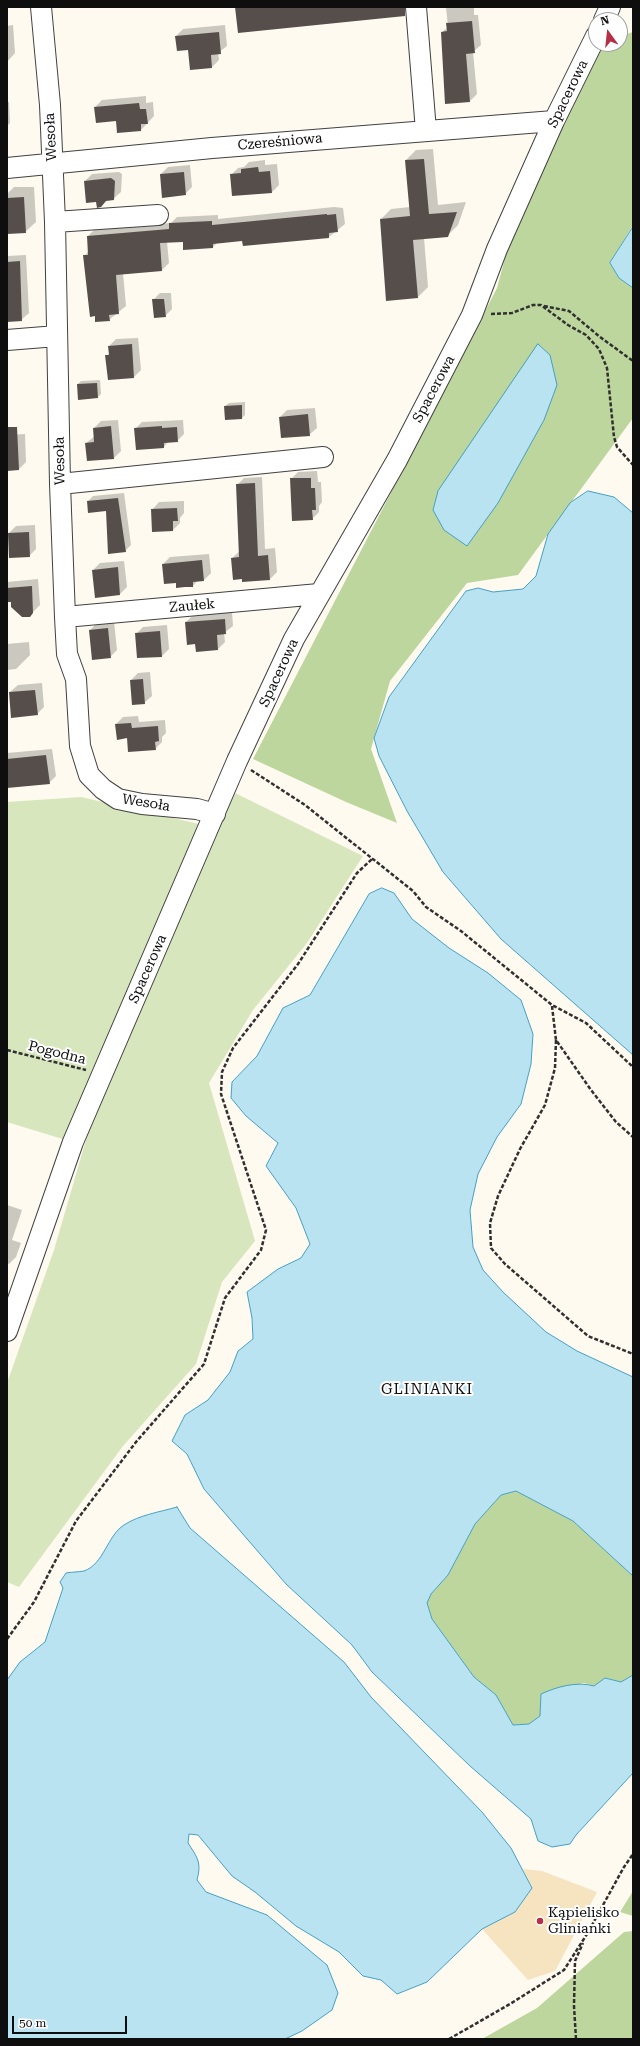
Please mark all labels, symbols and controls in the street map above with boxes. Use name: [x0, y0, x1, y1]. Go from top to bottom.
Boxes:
north arrow: [588, 12, 628, 52]
text: N: [599, 14, 611, 28]
street label: Spacerowa: [544, 57, 592, 131]
street label: Wesoła: [41, 112, 61, 162]
street label: Czereśniowa: [237, 130, 323, 154]
street label: Spacerowa: [409, 353, 459, 425]
street label: Wesoła: [51, 437, 69, 485]
street label: Zaułek: [168, 596, 216, 616]
street label: Spacerowa: [256, 636, 302, 710]
street label: Wesoła: [121, 791, 171, 815]
street label: Spacerowa: [125, 932, 171, 1006]
street label: Pogodna: [26, 1038, 88, 1068]
district label: GLINIANKI: [381, 1381, 473, 1399]
place label: Kąpielisko Glinianki: [548, 1905, 619, 1938]
marker: Kąpielisko Glinianki: [535, 1916, 545, 1926]
scale bar: [14, 2008, 129, 2034]
text: 50 m: [19, 2016, 46, 2030]

